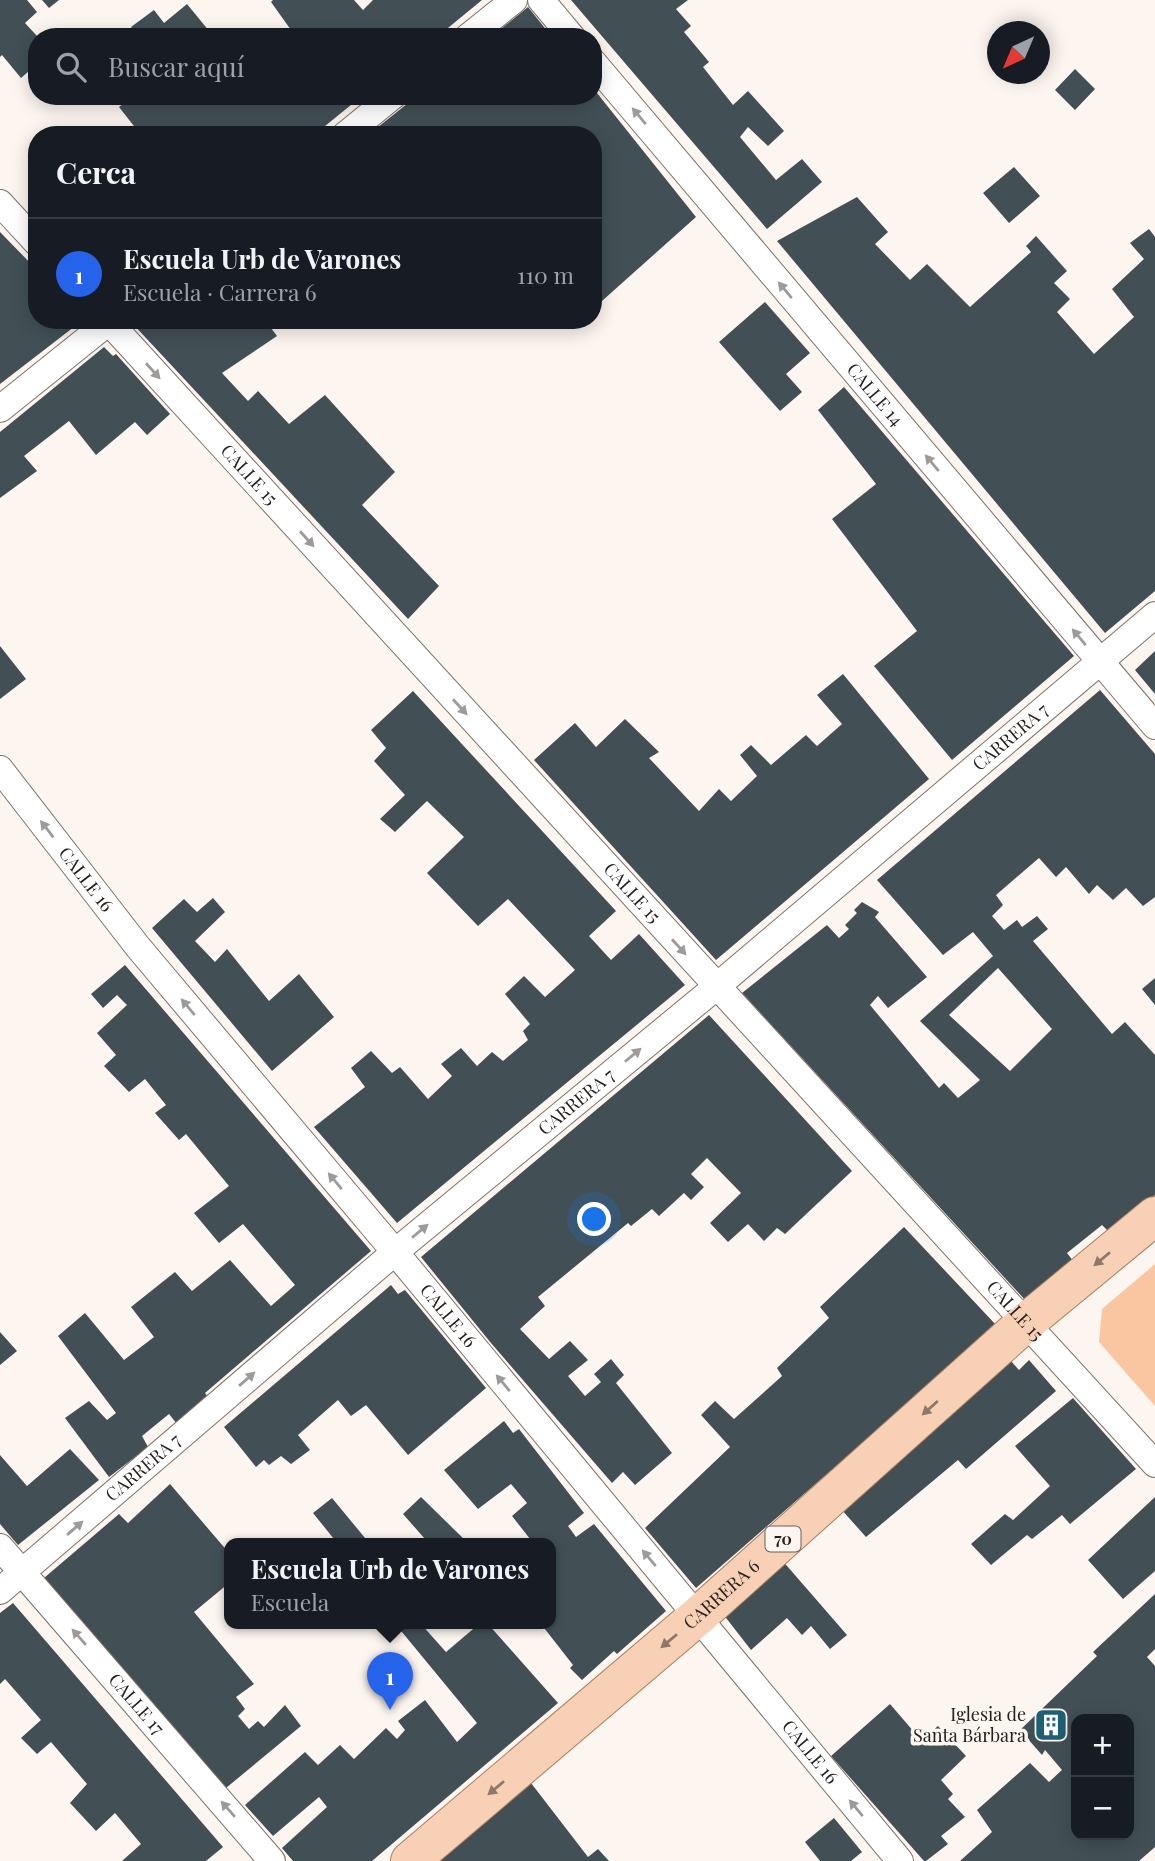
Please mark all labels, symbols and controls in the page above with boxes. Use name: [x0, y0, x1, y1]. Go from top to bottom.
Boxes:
north arrow: [987, 21, 1050, 84]
search box: [28, 28, 602, 105]
icon: search: [52, 48, 90, 86]
text: Buscar aquí: [108, 49, 244, 84]
one-way arrow: [631, 107, 646, 125]
text: Cerca: [56, 152, 136, 192]
text: Escuela Urb de Varones: [123, 241, 401, 276]
text: 1: [75, 259, 83, 290]
text: 110 m: [517, 259, 574, 290]
text: Escuela · Carrera 6: [123, 276, 317, 307]
one-way arrow: [778, 281, 793, 298]
street label: CALLE 14: [842, 358, 909, 431]
one-way arrow: [145, 362, 161, 379]
street label: CALLE 15: [216, 439, 283, 510]
one-way arrow: [925, 455, 940, 472]
one-way arrow: [299, 530, 315, 548]
one-way arrow: [1072, 629, 1087, 646]
street label: CARRERA 7: [967, 697, 1054, 776]
one-way arrow: [452, 698, 468, 716]
one-way arrow: [39, 821, 54, 839]
street label: CALLE 16: [54, 842, 119, 916]
street label: CALLE 15: [599, 857, 666, 928]
one-way arrow: [671, 938, 687, 955]
one-way arrow: [181, 999, 196, 1017]
one-way arrow: [624, 1047, 642, 1063]
street label: CARRERA 7: [533, 1062, 620, 1140]
one-way arrow: [328, 1173, 343, 1190]
your location: [577, 1202, 611, 1236]
one-way arrow: [410, 1224, 428, 1239]
one-way arrow: [1094, 1252, 1112, 1267]
street label: CALLE 15: [982, 1275, 1049, 1346]
street label: CALLE 16: [415, 1278, 482, 1352]
one-way arrow: [238, 1371, 256, 1387]
one-way arrow: [496, 1374, 511, 1392]
one-way arrow: [921, 1400, 939, 1416]
street label: CARRERA 7: [100, 1427, 186, 1506]
one-way arrow: [66, 1521, 83, 1536]
road number: 70: [766, 1526, 800, 1552]
popup: [224, 1538, 556, 1629]
one-way arrow: [642, 1549, 657, 1566]
text: Escuela Urb de Varones: [251, 1551, 529, 1586]
street label: CARRERA 6: [678, 1554, 764, 1634]
text: Escuela: [251, 1586, 329, 1617]
one-way arrow: [71, 1628, 87, 1646]
one-way arrow: [660, 1633, 677, 1648]
pin: 1: [367, 1652, 413, 1710]
street label: CALLE 17: [104, 1668, 171, 1740]
place label: Iglesia de Santa Bárbara: [913, 1702, 1026, 1747]
building icon: Iglesia de Santa Bárbara: [1032, 1706, 1070, 1744]
map controls: [1071, 1714, 1134, 1840]
button: +: [1071, 1714, 1134, 1777]
street label: CALLE 16: [777, 1715, 844, 1789]
button: −: [1071, 1777, 1134, 1840]
one-way arrow: [487, 1780, 504, 1795]
one-way arrow: [849, 1800, 864, 1818]
one-way arrow: [221, 1801, 236, 1818]

